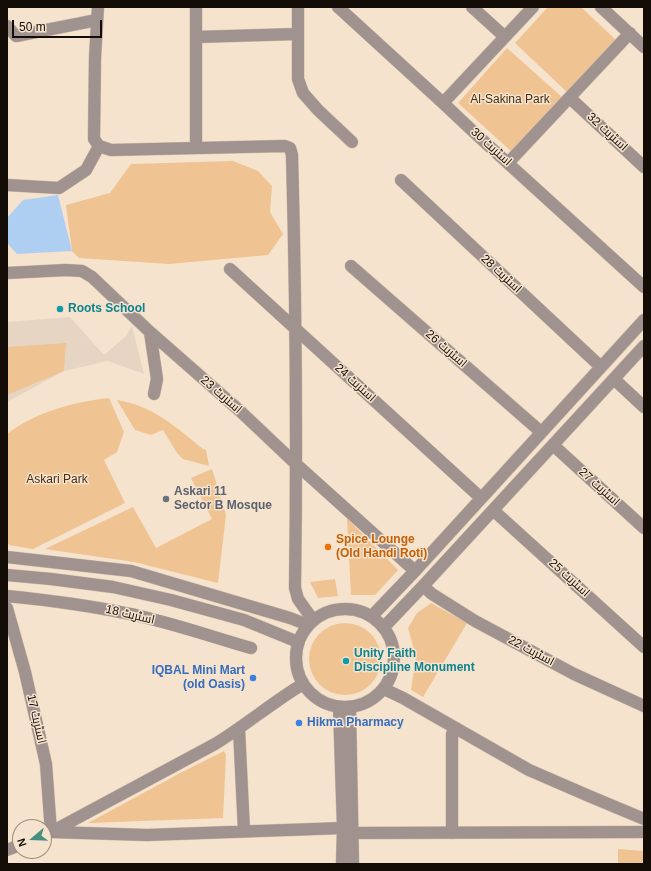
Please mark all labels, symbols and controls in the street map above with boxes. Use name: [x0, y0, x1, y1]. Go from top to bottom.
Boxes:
scale bar: [14, 12, 104, 38]
text: 50 m: [19, 20, 46, 34]
park label: Al-Sakina Park: [470, 93, 550, 107]
street label: اسٹریٹ 32: [584, 110, 630, 154]
street label: اسٹریٹ 30: [468, 125, 514, 169]
street label: اسٹریٹ 28: [478, 252, 524, 296]
place label: Roots School: [68, 302, 145, 316]
marker: Roots School: [55, 304, 65, 314]
street label: اسٹریٹ 26: [422, 327, 470, 371]
street label: اسٹریٹ 24: [332, 361, 378, 405]
street label: اسٹریٹ 23: [197, 373, 245, 417]
street label: اسٹریٹ 27: [576, 465, 622, 509]
park label: Askari Park: [26, 473, 88, 487]
place label: Askari 11 Sector B Mosque: [174, 485, 272, 513]
marker: Askari 11 Sector B Mosque: [161, 494, 171, 504]
place label: Spice Lounge (Old Handi Roti): [336, 533, 427, 561]
marker: Spice Lounge (Old Handi Roti): [323, 542, 333, 552]
street label: اسٹریٹ 25: [546, 556, 592, 600]
street label: اسٹریٹ 18: [104, 602, 156, 628]
street label: اسٹریٹ 22: [506, 633, 556, 669]
place label: Unity Faith Discipline Monument: [354, 647, 475, 675]
marker: Unity Faith Discipline Monument: [341, 656, 351, 666]
place label: IQBAL Mini Mart (old Oasis): [152, 664, 245, 692]
marker: IQBAL Mini Mart (old Oasis): [248, 673, 258, 683]
street label: اسٹریٹ 17: [23, 693, 49, 745]
place label: Hikma Pharmacy: [307, 716, 404, 730]
marker: Hikma Pharmacy: [294, 718, 304, 728]
north arrow: [12, 819, 52, 859]
text: N: [15, 837, 29, 848]

